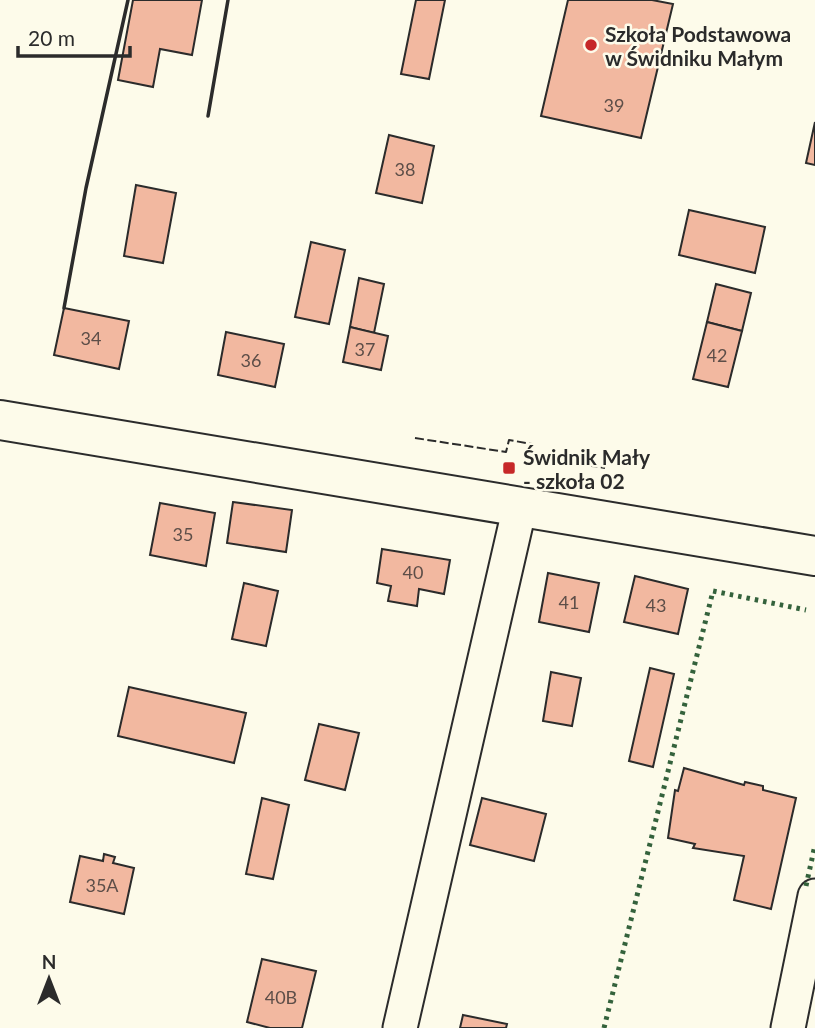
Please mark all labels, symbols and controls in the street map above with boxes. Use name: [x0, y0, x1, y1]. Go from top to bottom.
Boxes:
scale bar: [18, 14, 130, 58]
place label: Szkoła Podstawowa w Świdniku Małym: [605, 21, 791, 70]
text: 20 m: [28, 25, 75, 50]
marker: Szkoła Podstawowa w Świdniku Małym: [583, 37, 599, 53]
house number: 39: [604, 94, 624, 116]
house number: 38: [395, 158, 415, 180]
house number: 34: [81, 327, 101, 349]
house number: 37: [355, 338, 375, 360]
house number: 42: [707, 344, 727, 366]
house number: 36: [241, 349, 261, 371]
place label: Świdnik Mały - szkoła 02: [523, 444, 651, 493]
marker: Świdnik Mały - szkoła 02: [501, 460, 517, 476]
house number: 35: [173, 523, 193, 545]
house number: 40: [403, 561, 423, 583]
house number: 41: [559, 591, 579, 613]
house number: 43: [646, 594, 666, 616]
house number: 35A: [85, 874, 119, 896]
north arrow: [14, 944, 84, 1014]
text: N: [42, 950, 56, 973]
house number: 40B: [265, 986, 297, 1008]

